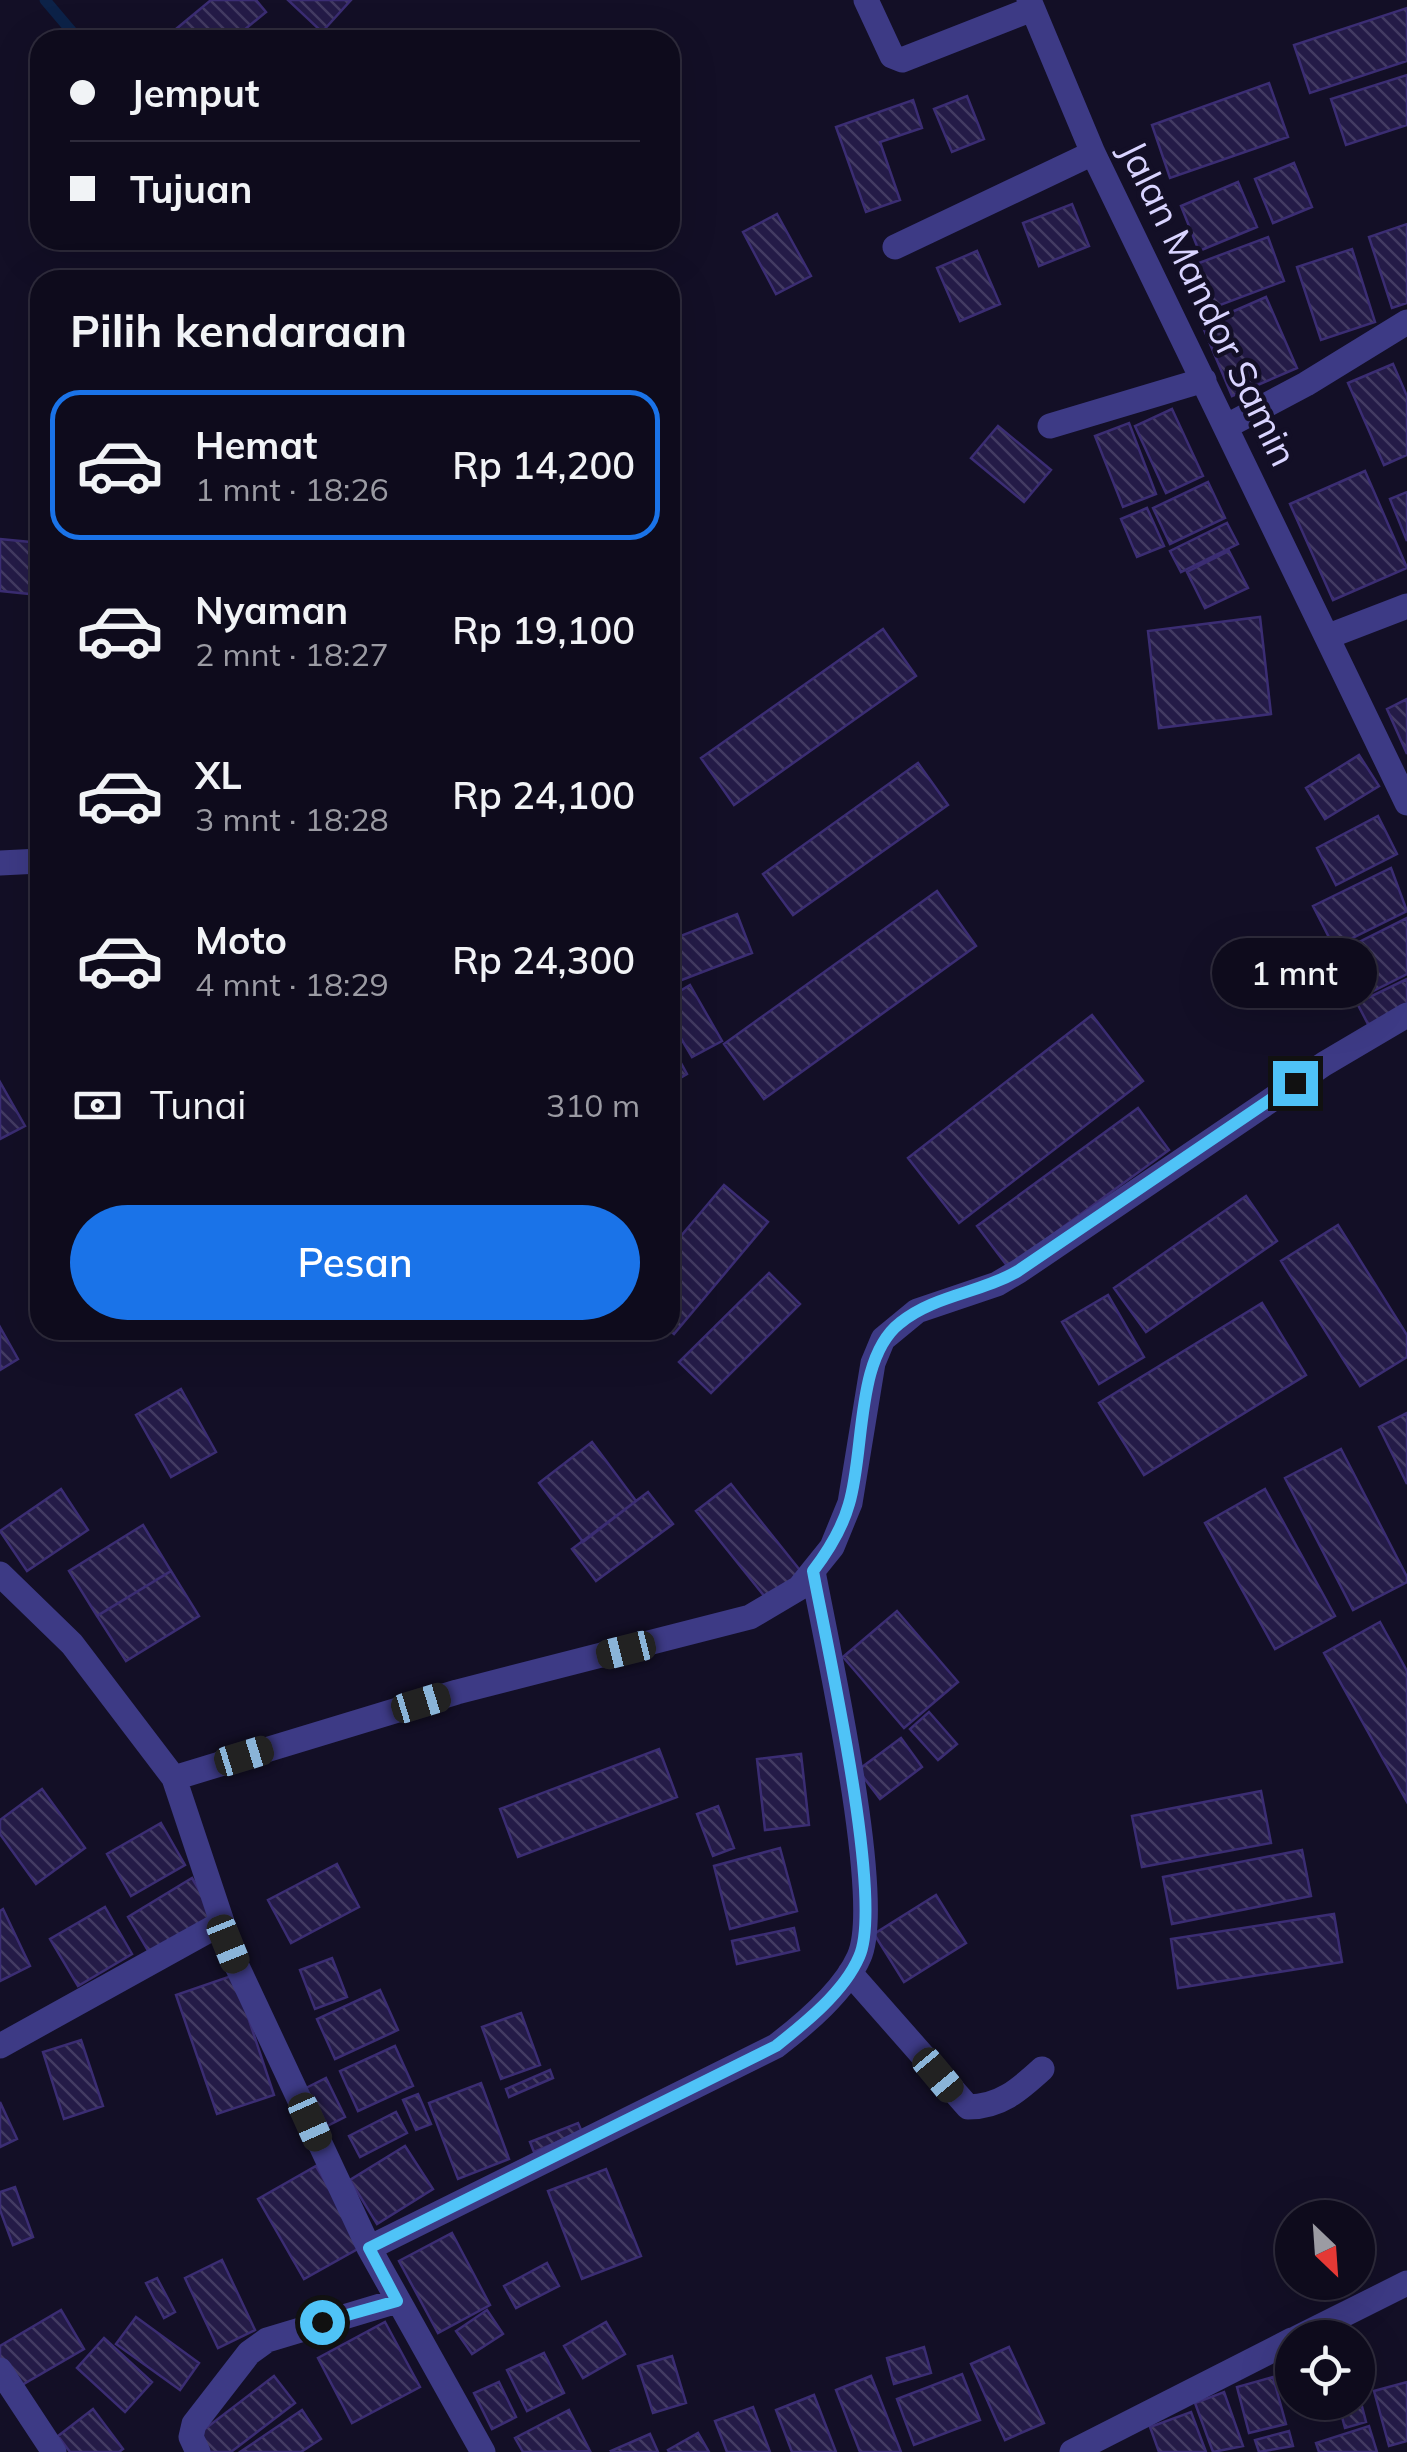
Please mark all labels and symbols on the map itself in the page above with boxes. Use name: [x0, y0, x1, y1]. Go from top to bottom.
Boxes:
street label: Jalan Mandor Samin: [1109, 132, 1309, 474]
callout: 1 mnt: [1212, 938, 1378, 1008]
route end: [1273, 1061, 1318, 1106]
car: [593, 1628, 659, 1672]
car: [388, 1680, 454, 1726]
car: [211, 1733, 277, 1779]
car: [203, 1911, 253, 1977]
car: [907, 2042, 969, 2108]
car: [284, 2088, 336, 2156]
north arrow: [1275, 2200, 1375, 2300]
route start: [300, 2300, 345, 2345]

